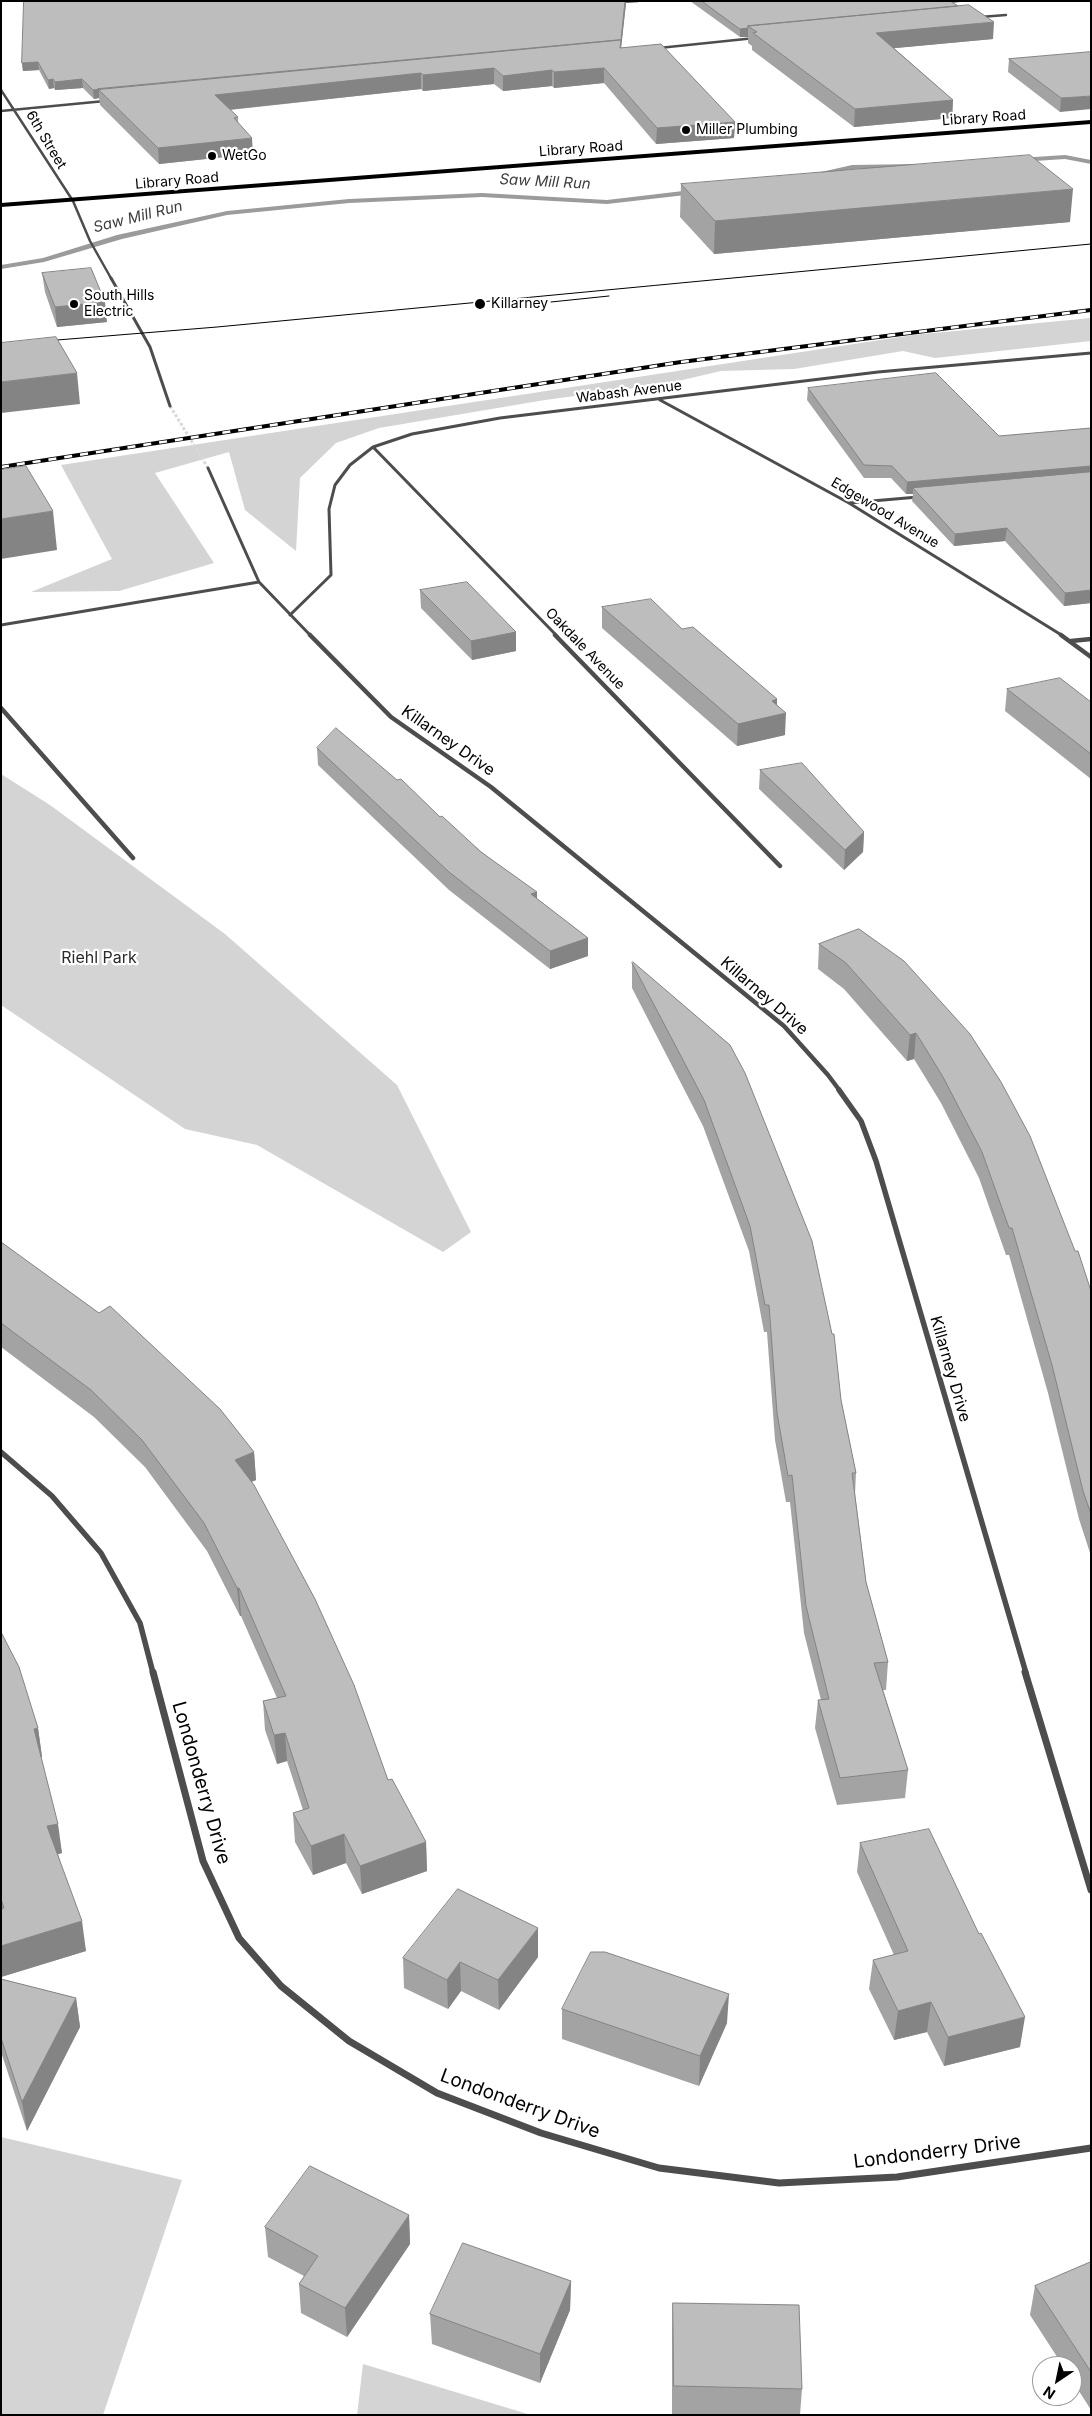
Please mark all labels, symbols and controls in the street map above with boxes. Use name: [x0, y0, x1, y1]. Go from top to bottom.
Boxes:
street label: Library Road: [941, 107, 1027, 129]
street label: 6th Street: [22, 108, 70, 172]
place label: Miller Plumbing: [696, 122, 798, 138]
marker: Miller Plumbing: [680, 124, 692, 136]
street label: Library Road: [538, 138, 624, 160]
place label: WetGo: [222, 148, 267, 164]
marker: WetGo: [206, 150, 218, 162]
street label: Library Road: [134, 169, 220, 193]
water label: Saw Mill Run: [499, 171, 591, 193]
water label: Saw Mill Run: [91, 197, 185, 237]
place label: South Hills Electric: [84, 288, 154, 321]
place label: Killarney: [491, 296, 548, 312]
marker: Killarney: [473, 297, 487, 311]
marker: South Hills Electric: [68, 298, 80, 310]
street label: Wabash Avenue: [575, 377, 683, 407]
street label: Edgewood Avenue: [828, 474, 942, 552]
street label: Oakdale Avenue: [542, 605, 628, 693]
street label: Killarney Drive: [398, 702, 498, 780]
park label: Riehl Park: [61, 948, 137, 968]
street label: Killarney Drive: [716, 953, 812, 1039]
street label: Killarney Drive: [926, 1314, 974, 1424]
street label: Londonderry Drive: [167, 1699, 235, 1867]
street label: Londonderry Drive: [437, 2064, 603, 2144]
street label: Londonderry Drive: [852, 2130, 1022, 2174]
north arrow: [1032, 2356, 1082, 2406]
text: N: [1040, 2383, 1058, 2403]

